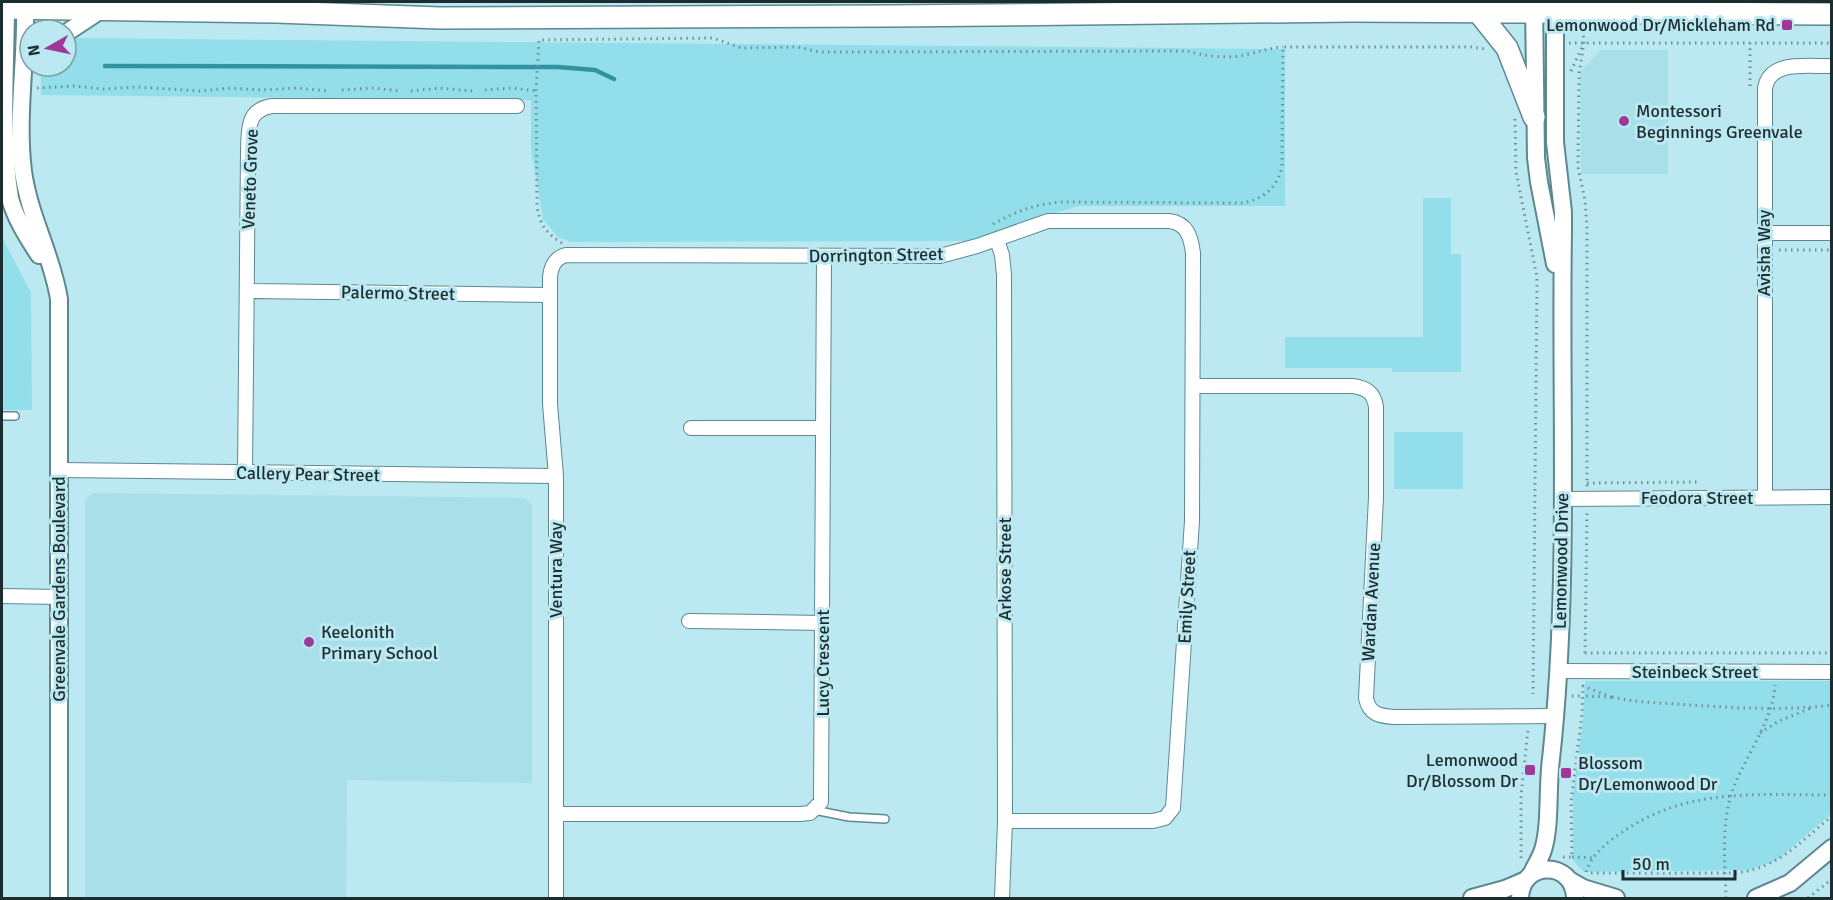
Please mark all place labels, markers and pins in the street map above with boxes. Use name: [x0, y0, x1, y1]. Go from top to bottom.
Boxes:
place label: Lemonwood Dr/Mickleham Rd: [1546, 14, 1775, 36]
marker: Lemonwood Dr/Mickleham Rd: [1780, 18, 1794, 32]
place label: Montessori Beginnings Greenvale: [1636, 100, 1803, 143]
marker: Montessori Beginnings Greenvale: [1617, 114, 1631, 128]
place label: Keelonith Primary School: [321, 621, 438, 664]
marker: Keelonith Primary School: [302, 635, 316, 649]
place label: Lemonwood Dr/Blossom Dr: [1406, 749, 1518, 792]
place label: Blossom Dr/Lemonwood Dr: [1578, 752, 1718, 795]
marker: Lemonwood Dr/Blossom Dr: [1523, 763, 1537, 777]
marker: Blossom Dr/Lemonwood Dr: [1559, 766, 1573, 780]

